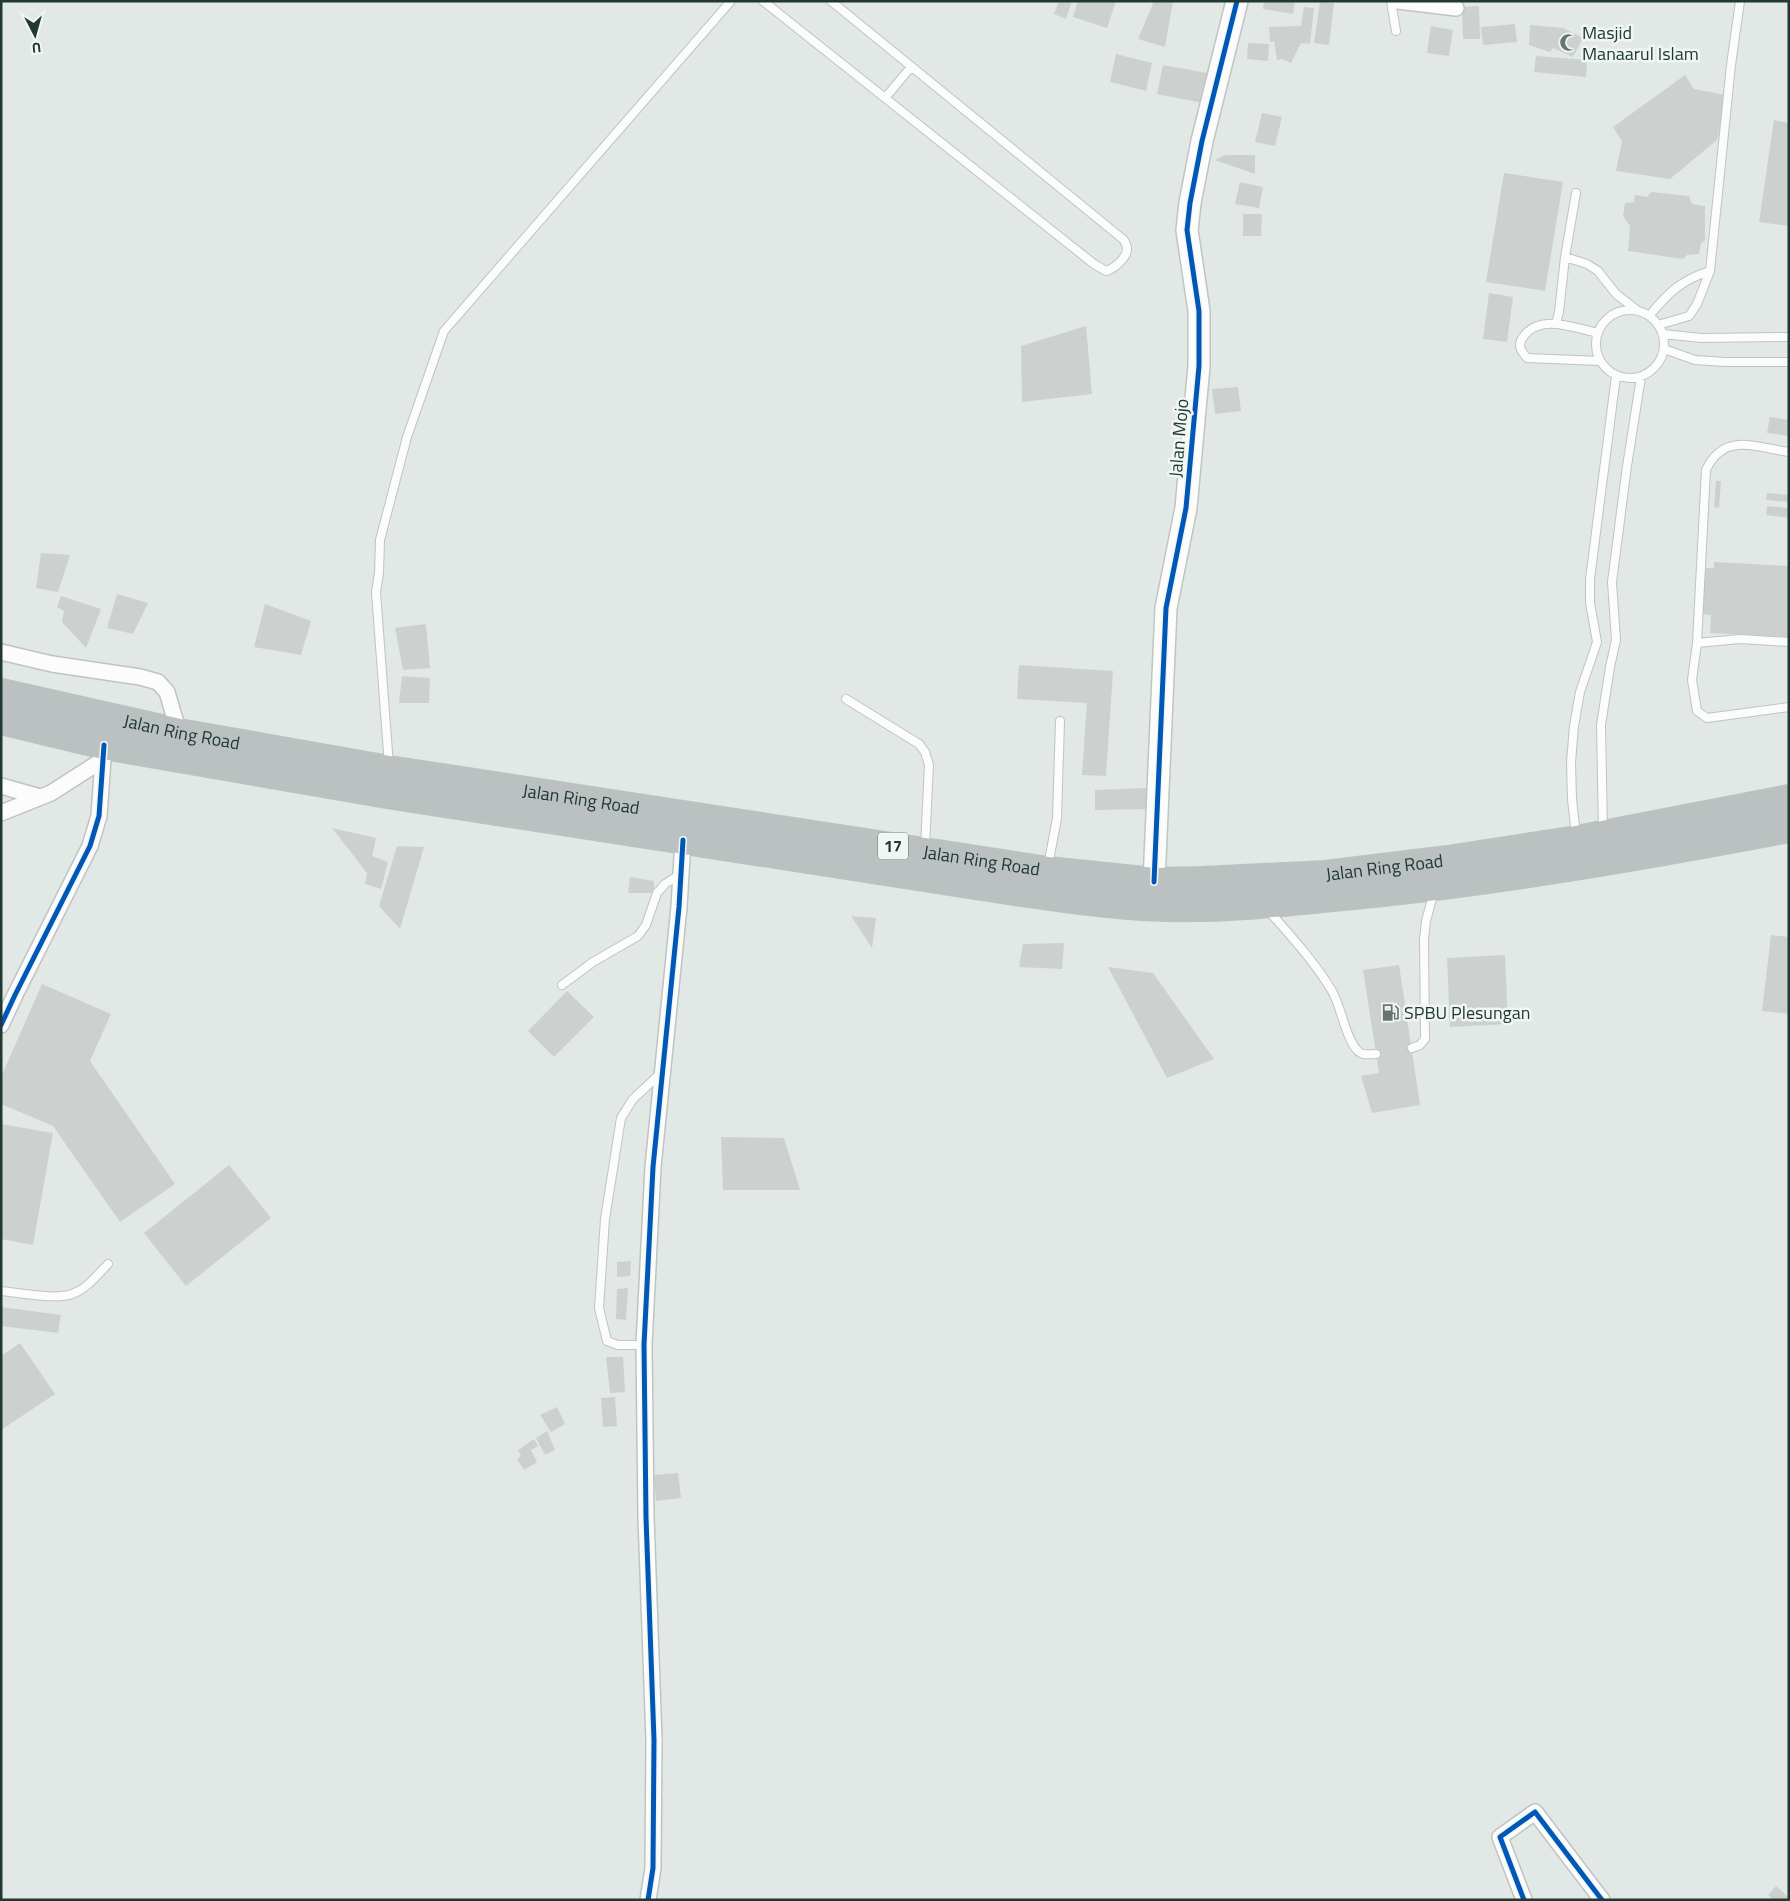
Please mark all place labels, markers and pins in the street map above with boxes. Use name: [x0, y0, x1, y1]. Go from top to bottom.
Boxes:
place label: Masjid Manaarul Islam: [1582, 19, 1699, 67]
mosque icon: Masjid Manaarul Islam: [1558, 33, 1578, 53]
place label: SPBU Plesungan: [1404, 999, 1531, 1026]
fuel station icon: SPBU Plesungan: [1380, 1003, 1400, 1023]

